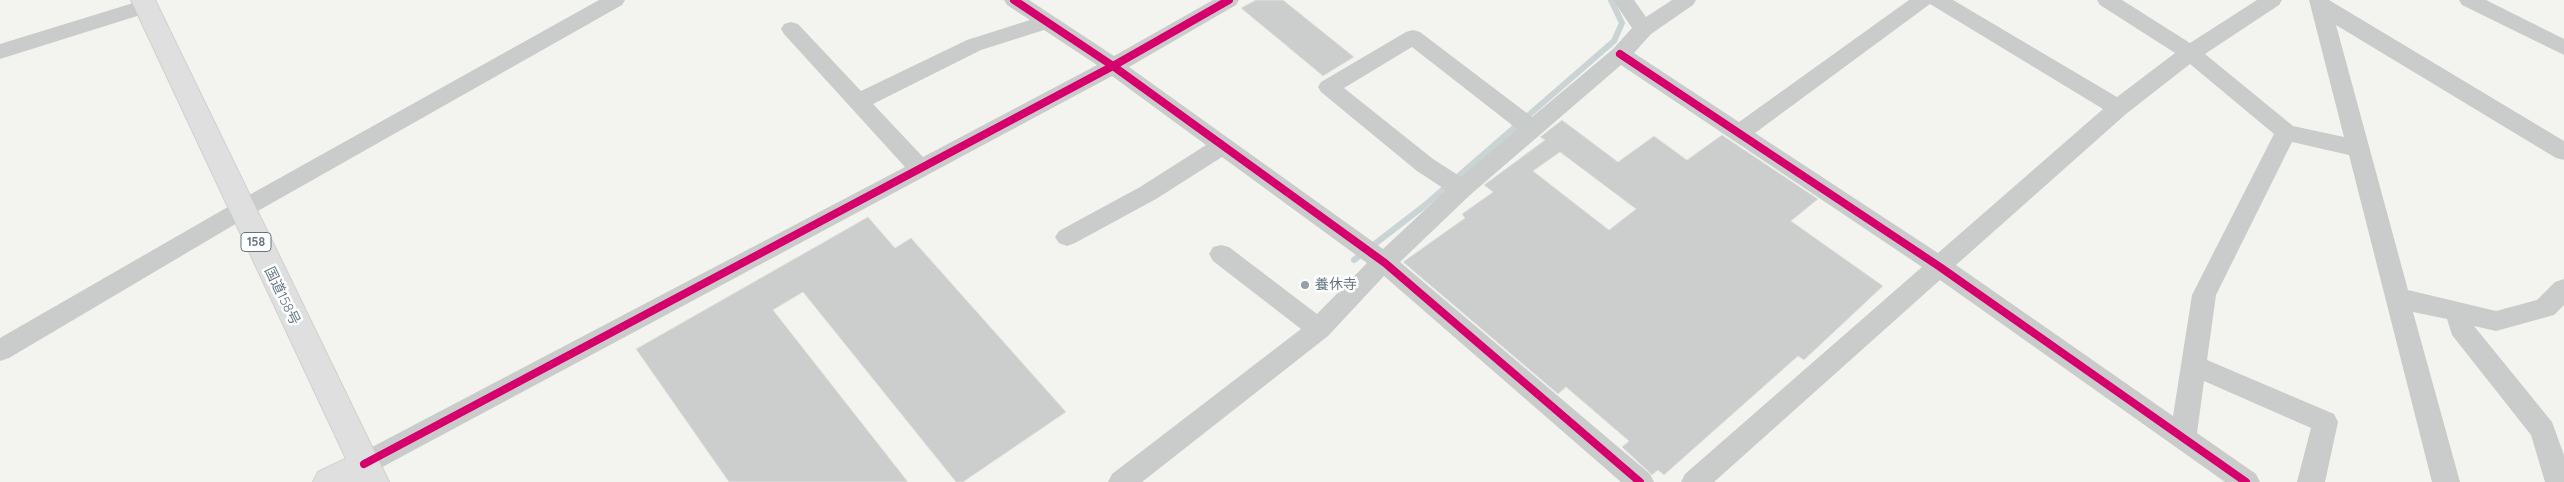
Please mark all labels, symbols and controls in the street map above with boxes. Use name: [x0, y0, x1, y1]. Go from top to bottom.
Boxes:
road number: 158: [241, 232, 271, 252]
street label: 国道158号: [261, 264, 303, 328]
place label: 養休寺: [1315, 277, 1357, 293]
marker: 養休寺: [1299, 279, 1311, 291]

